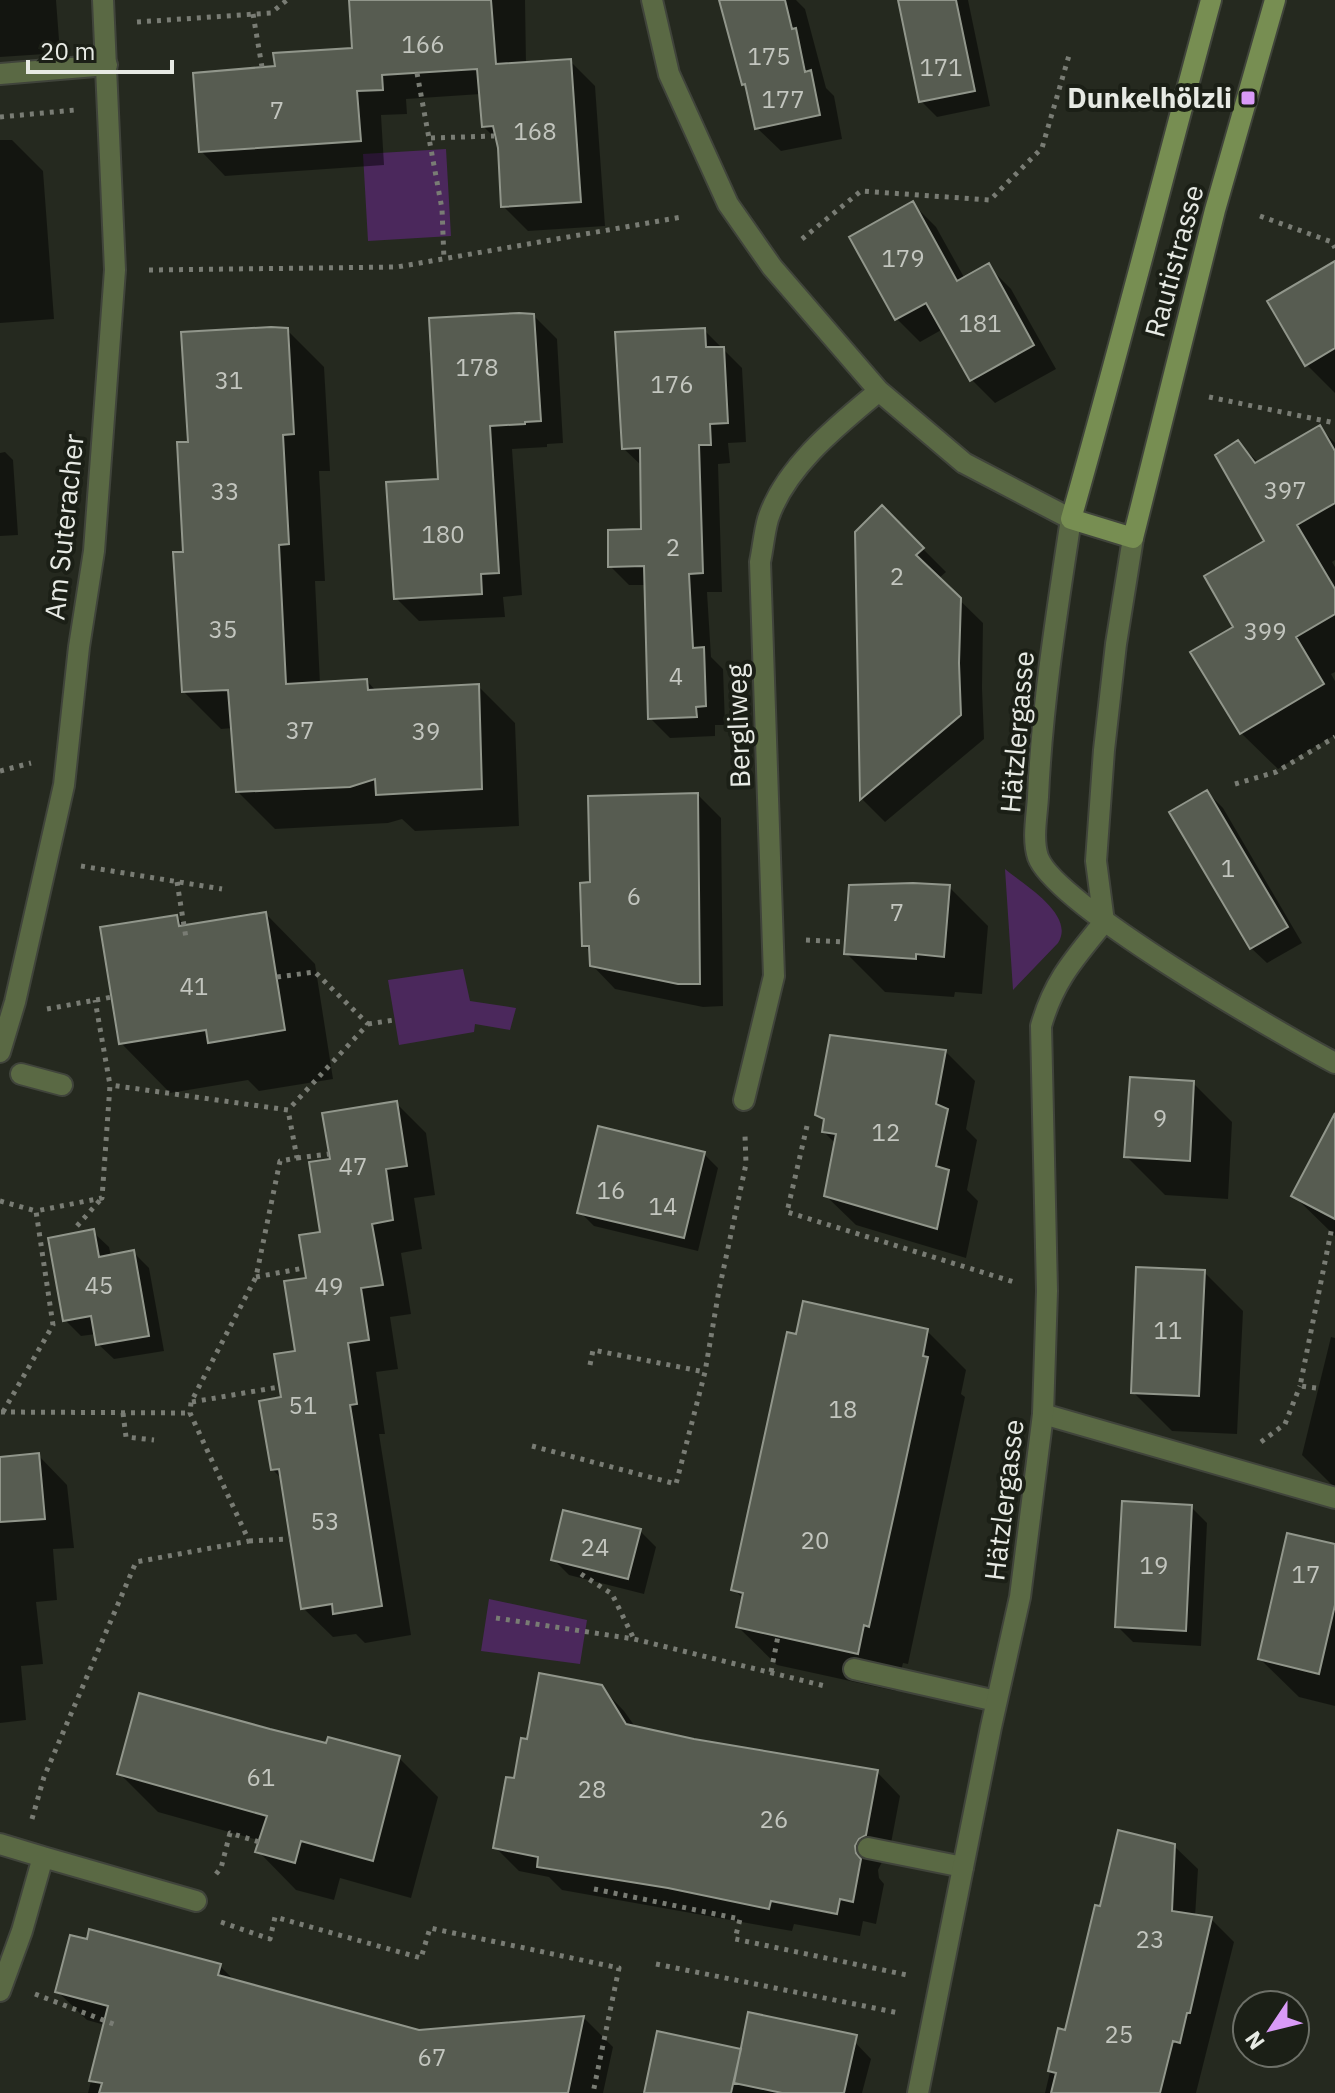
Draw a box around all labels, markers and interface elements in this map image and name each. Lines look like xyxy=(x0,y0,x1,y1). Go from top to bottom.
scale bar xyxy=(28,24,172,74)
house number: 166 xyxy=(401,28,445,60)
text: 20 m xyxy=(40,35,95,67)
house number: 175 xyxy=(747,40,791,72)
house number: 171 xyxy=(919,51,963,83)
place label: Dunkelhölzli xyxy=(1067,79,1232,116)
house number: 177 xyxy=(761,83,805,115)
marker: Dunkelhölzli xyxy=(1239,89,1257,107)
house number: 7 xyxy=(270,94,284,126)
house number: 168 xyxy=(513,115,557,147)
street label: Rautistrasse xyxy=(1135,181,1212,341)
house number: 179 xyxy=(881,242,925,274)
house number: 181 xyxy=(958,307,1002,339)
house number: 178 xyxy=(455,351,499,383)
house number: 31 xyxy=(215,364,243,396)
house number: 176 xyxy=(650,368,694,400)
street label: Am Suteracher xyxy=(35,432,92,622)
house number: 397 xyxy=(1263,474,1307,506)
house number: 33 xyxy=(211,475,239,507)
house number: 180 xyxy=(421,518,465,550)
house number: 2 xyxy=(666,531,680,563)
house number: 2 xyxy=(890,560,904,592)
house number: 35 xyxy=(209,613,237,645)
house number: 399 xyxy=(1243,615,1287,647)
street label: Hätzlergasse xyxy=(991,649,1042,814)
house number: 4 xyxy=(669,660,683,692)
street label: Bergliweg xyxy=(717,663,758,789)
house number: 37 xyxy=(286,714,314,746)
house number: 39 xyxy=(412,715,440,747)
house number: 1 xyxy=(1221,852,1235,884)
house number: 6 xyxy=(627,880,641,912)
house number: 7 xyxy=(890,896,904,928)
house number: 41 xyxy=(180,970,208,1002)
house number: 9 xyxy=(1153,1102,1167,1134)
house number: 12 xyxy=(872,1116,900,1148)
house number: 47 xyxy=(339,1150,367,1182)
house number: 16 xyxy=(597,1174,625,1206)
house number: 14 xyxy=(649,1190,677,1222)
house number: 45 xyxy=(85,1269,113,1301)
house number: 49 xyxy=(315,1270,343,1302)
house number: 11 xyxy=(1154,1314,1182,1346)
house number: 51 xyxy=(289,1389,317,1421)
house number: 18 xyxy=(829,1393,857,1425)
street label: Hätzlergasse xyxy=(975,1417,1032,1583)
house number: 53 xyxy=(311,1505,339,1537)
house number: 20 xyxy=(801,1524,829,1556)
house number: 24 xyxy=(581,1531,609,1563)
house number: 19 xyxy=(1140,1549,1168,1581)
house number: 17 xyxy=(1292,1558,1320,1590)
house number: 61 xyxy=(247,1761,275,1793)
house number: 28 xyxy=(578,1773,606,1805)
house number: 26 xyxy=(760,1803,788,1835)
house number: 23 xyxy=(1136,1923,1164,1955)
north arrow xyxy=(1231,1989,1311,2069)
house number: 25 xyxy=(1105,2018,1133,2050)
text: N xyxy=(1238,2026,1271,2056)
house number: 67 xyxy=(418,2041,446,2073)

